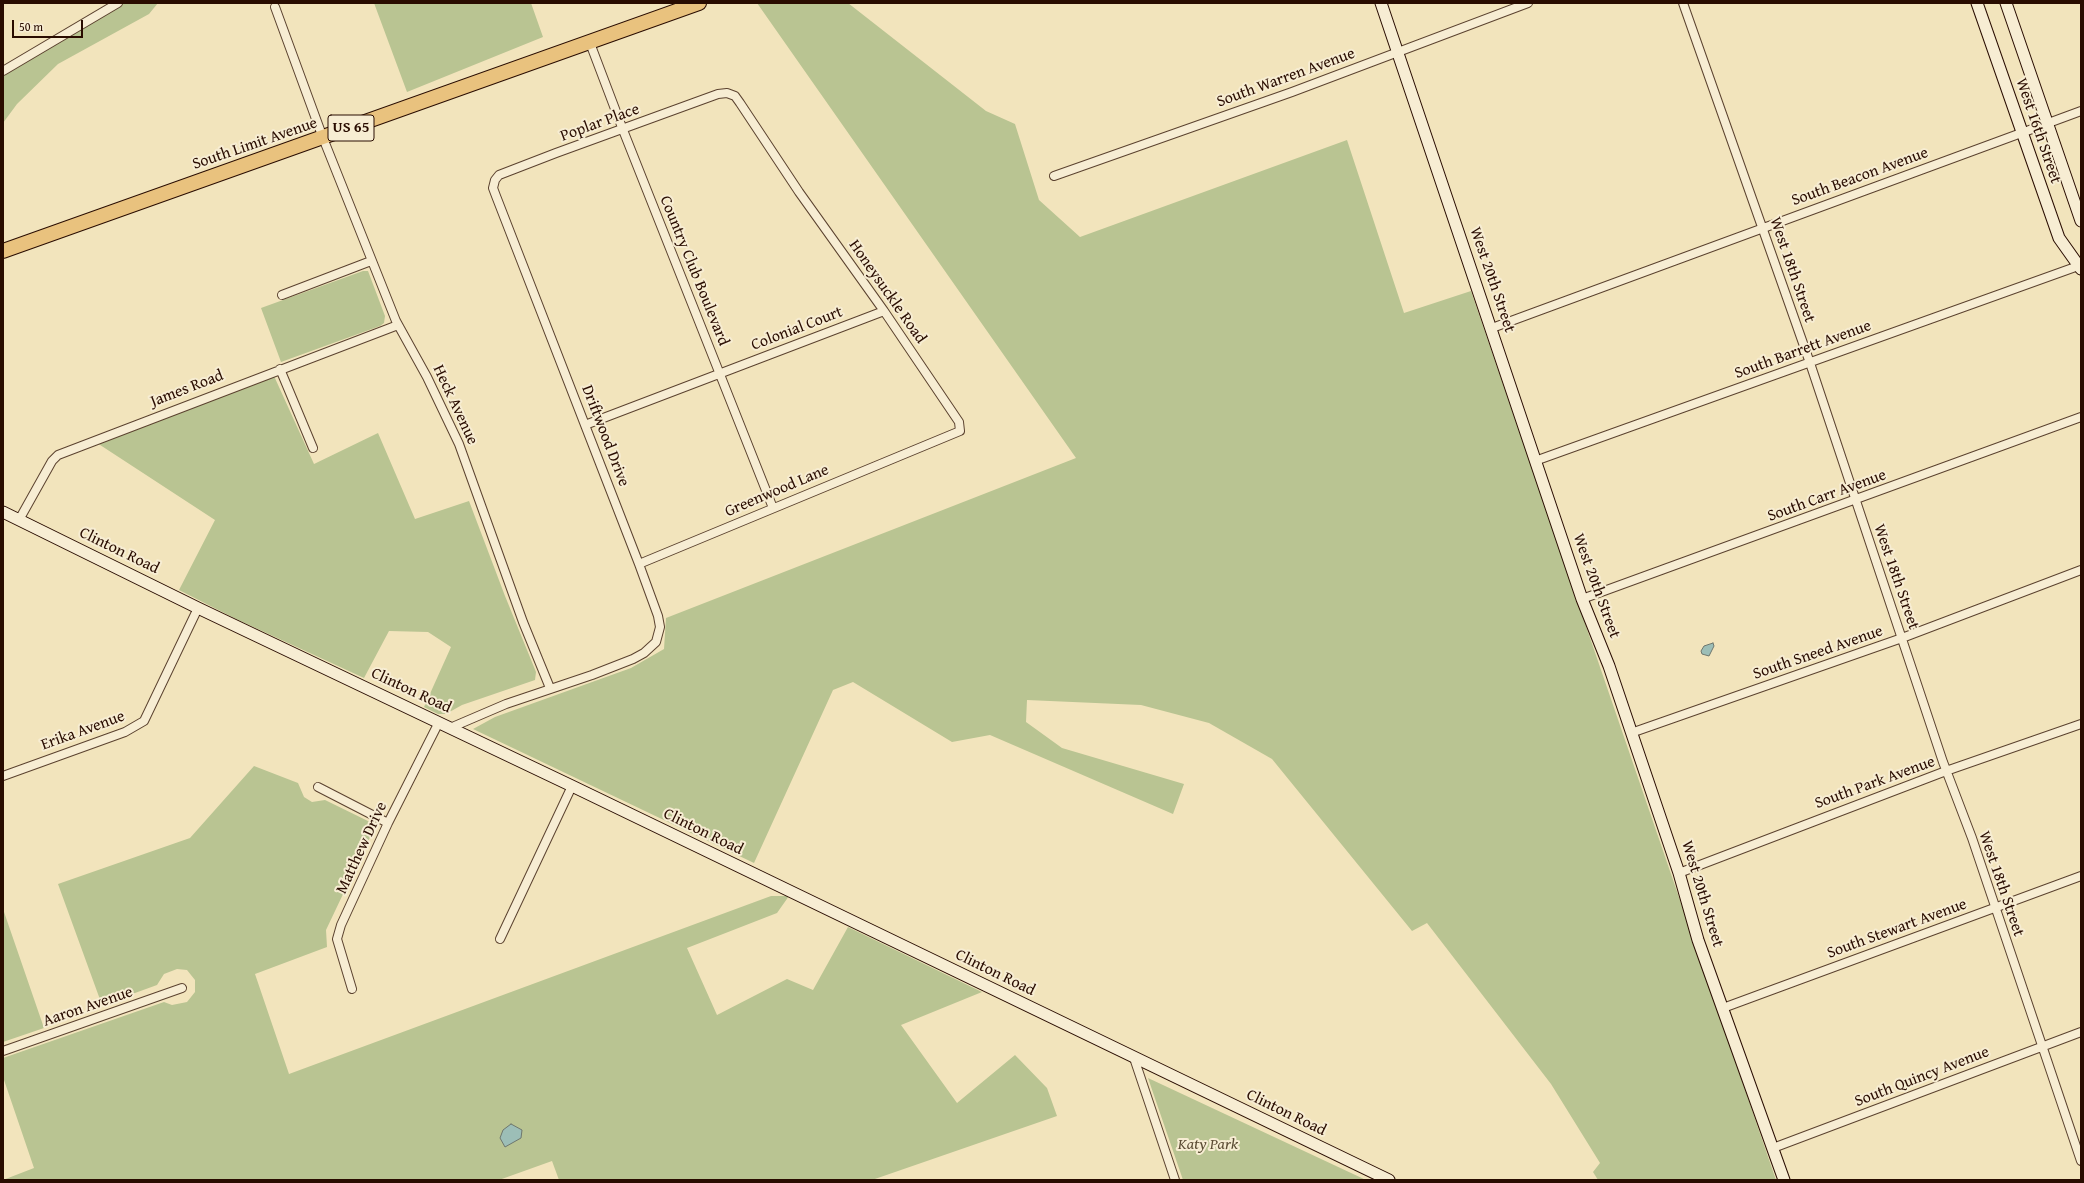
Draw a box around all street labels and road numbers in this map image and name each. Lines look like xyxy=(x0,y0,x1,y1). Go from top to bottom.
street label: South Warren Avenue xyxy=(1214,44,1358,112)
street label: West 16th Street xyxy=(2011,76,2065,186)
street label: Poplar Place xyxy=(558,100,642,146)
street label: South Limit Avenue xyxy=(190,114,320,174)
road number: US 65 xyxy=(328,115,374,141)
street label: South Beacon Avenue xyxy=(1789,143,1931,211)
street label: Country Club Boulevard xyxy=(655,193,733,349)
street label: West 18th Street xyxy=(1765,215,1819,325)
street label: West 20th Street xyxy=(1465,225,1519,335)
street label: Honeysuckle Road xyxy=(844,236,930,348)
street label: Colonial Court xyxy=(749,303,845,355)
street label: South Barrett Avenue xyxy=(1732,316,1874,384)
street label: Heck Avenue xyxy=(428,362,482,448)
street label: James Road xyxy=(148,366,226,412)
street label: Driftwood Drive xyxy=(577,383,633,489)
street label: Greenwood Lane xyxy=(722,460,832,522)
street label: South Carr Avenue xyxy=(1765,466,1889,526)
street label: West 18th Street xyxy=(1869,522,1923,632)
street label: Clinton Road xyxy=(76,523,162,579)
street label: West 20th Street xyxy=(1568,531,1624,641)
street label: South Sneed Avenue xyxy=(1751,622,1885,684)
street label: Clinton Road xyxy=(368,664,454,718)
street label: Erika Avenue xyxy=(39,707,127,755)
street label: South Park Avenue xyxy=(1812,752,1938,814)
street label: Matthew Drive xyxy=(332,799,392,897)
street label: Clinton Road xyxy=(660,804,746,860)
street label: West 18th Street xyxy=(1974,829,2028,939)
street label: West 20th Street xyxy=(1677,839,1727,949)
street label: South Stewart Avenue xyxy=(1824,895,1970,963)
street label: Clinton Road xyxy=(952,945,1038,1001)
street label: Aaron Avenue xyxy=(41,983,135,1031)
street label: South Quincy Avenue xyxy=(1852,1043,1992,1111)
street label: Clinton Road xyxy=(1243,1085,1329,1141)

